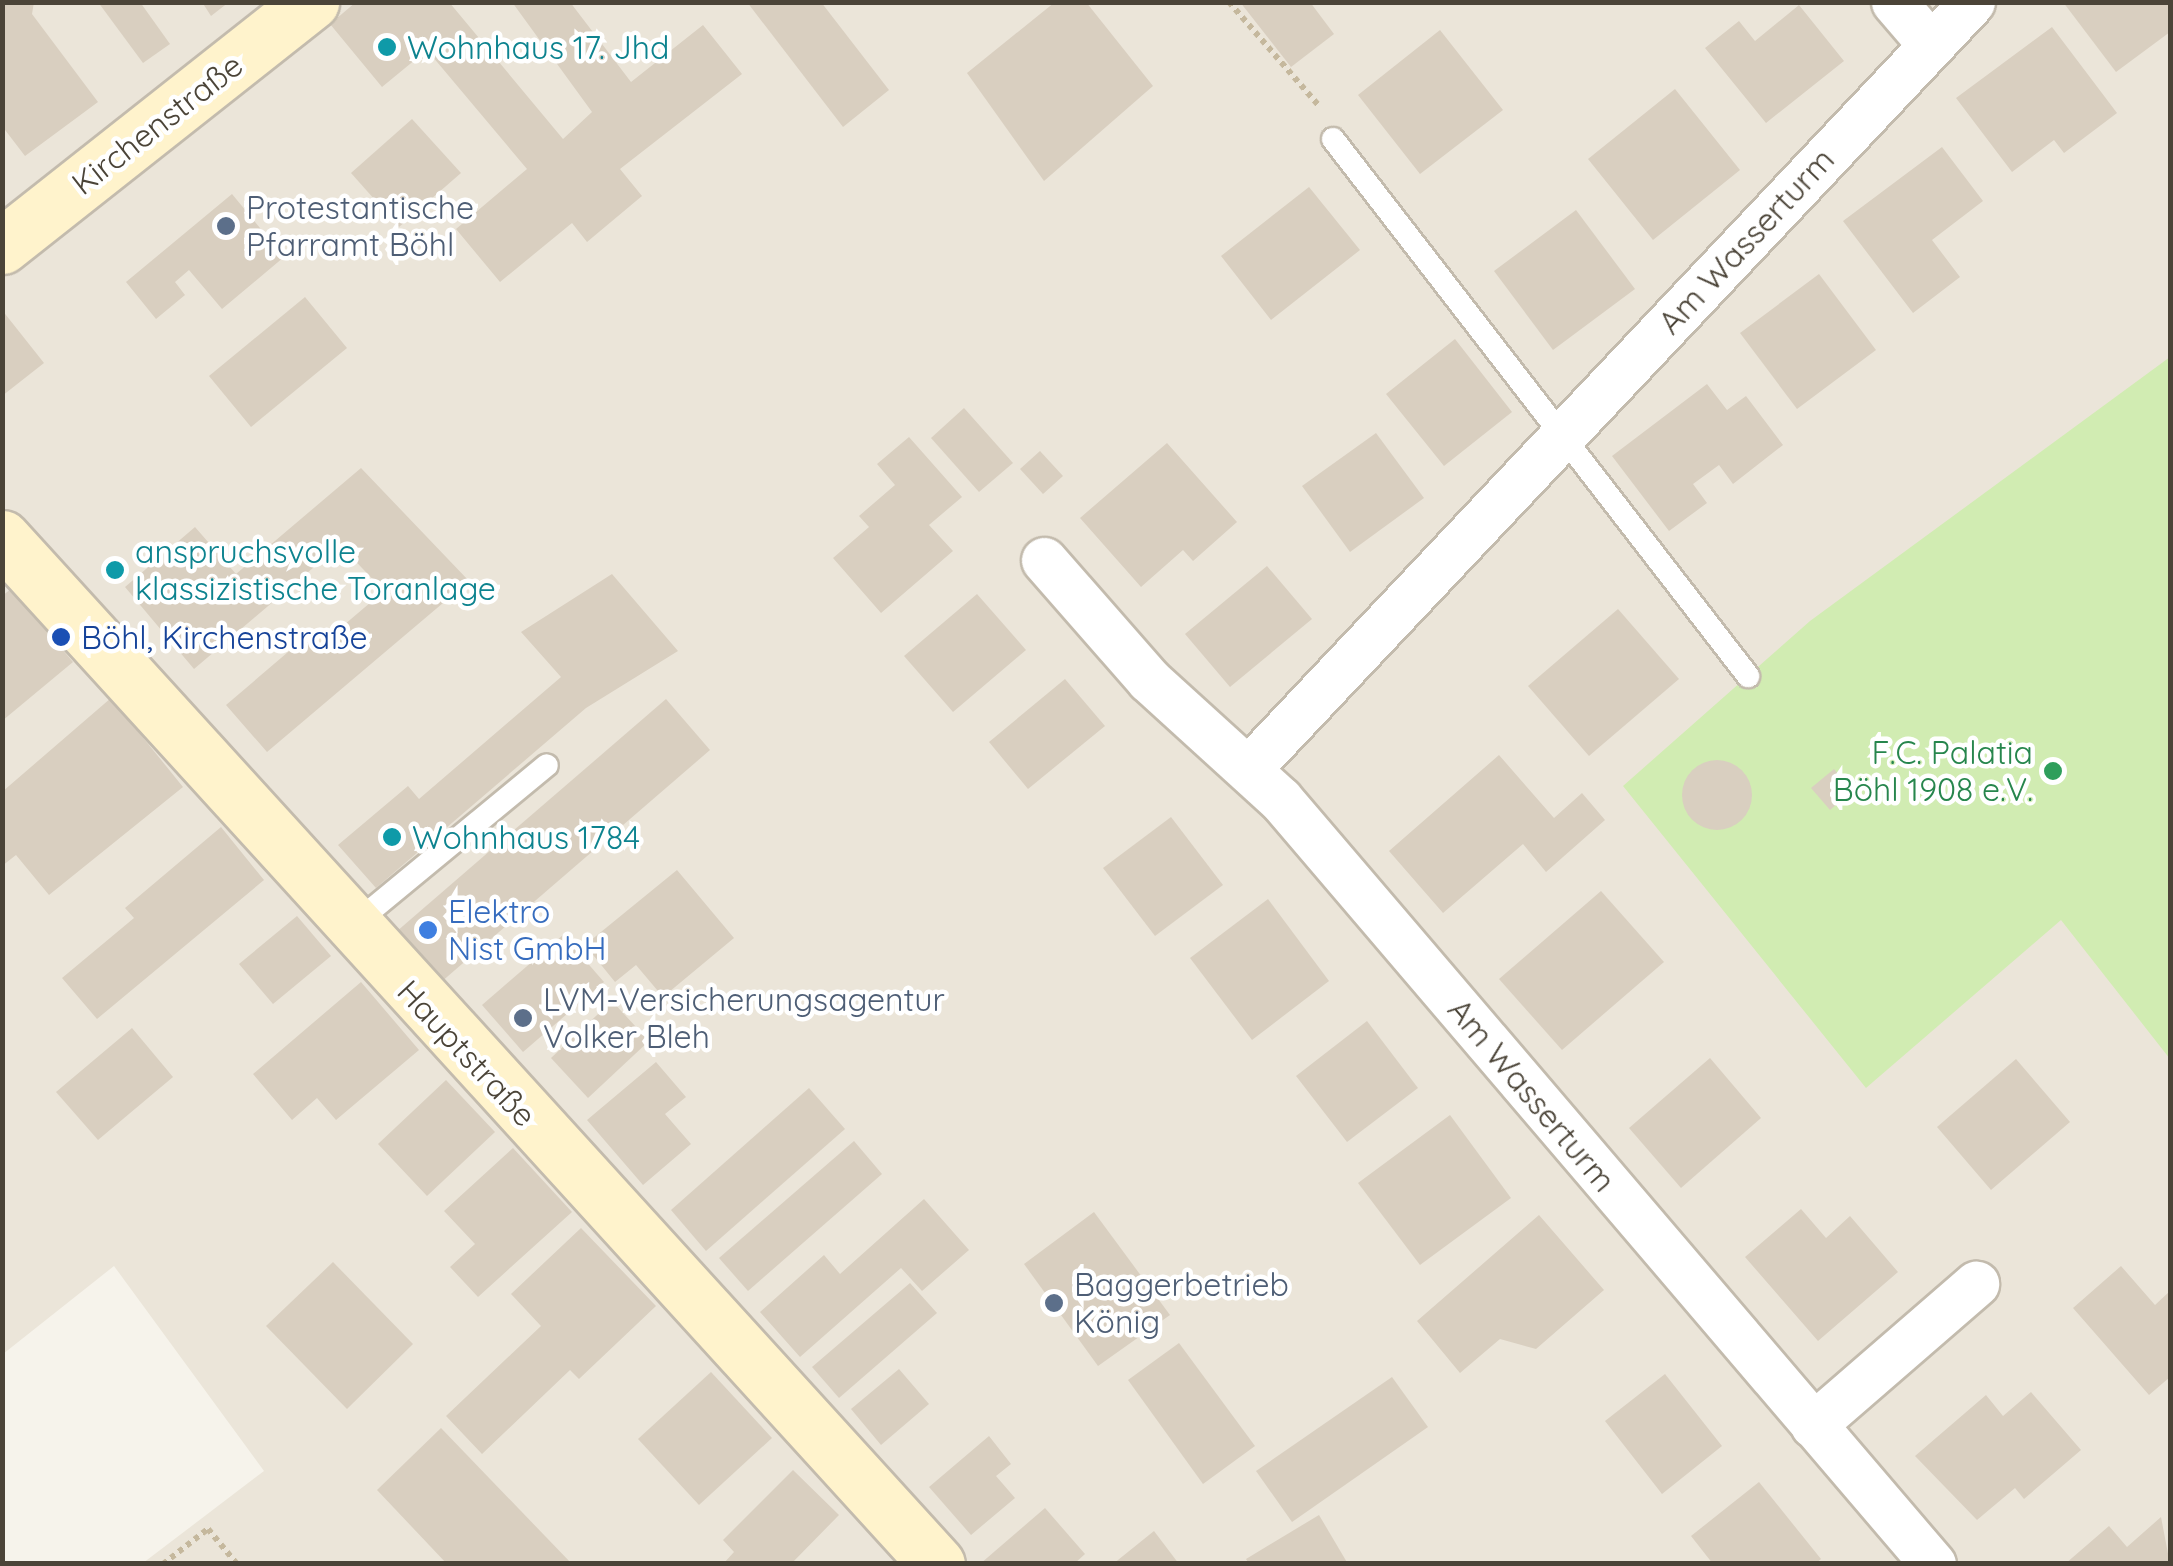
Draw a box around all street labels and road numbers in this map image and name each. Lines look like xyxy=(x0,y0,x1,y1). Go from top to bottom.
street label: Kirchenstraße xyxy=(64,45,250,203)
street label: Am Wasserturm xyxy=(1650,140,1842,342)
street label: Hauptstraße xyxy=(390,972,544,1134)
street label: Am Wasserturm xyxy=(1440,991,1624,1199)

